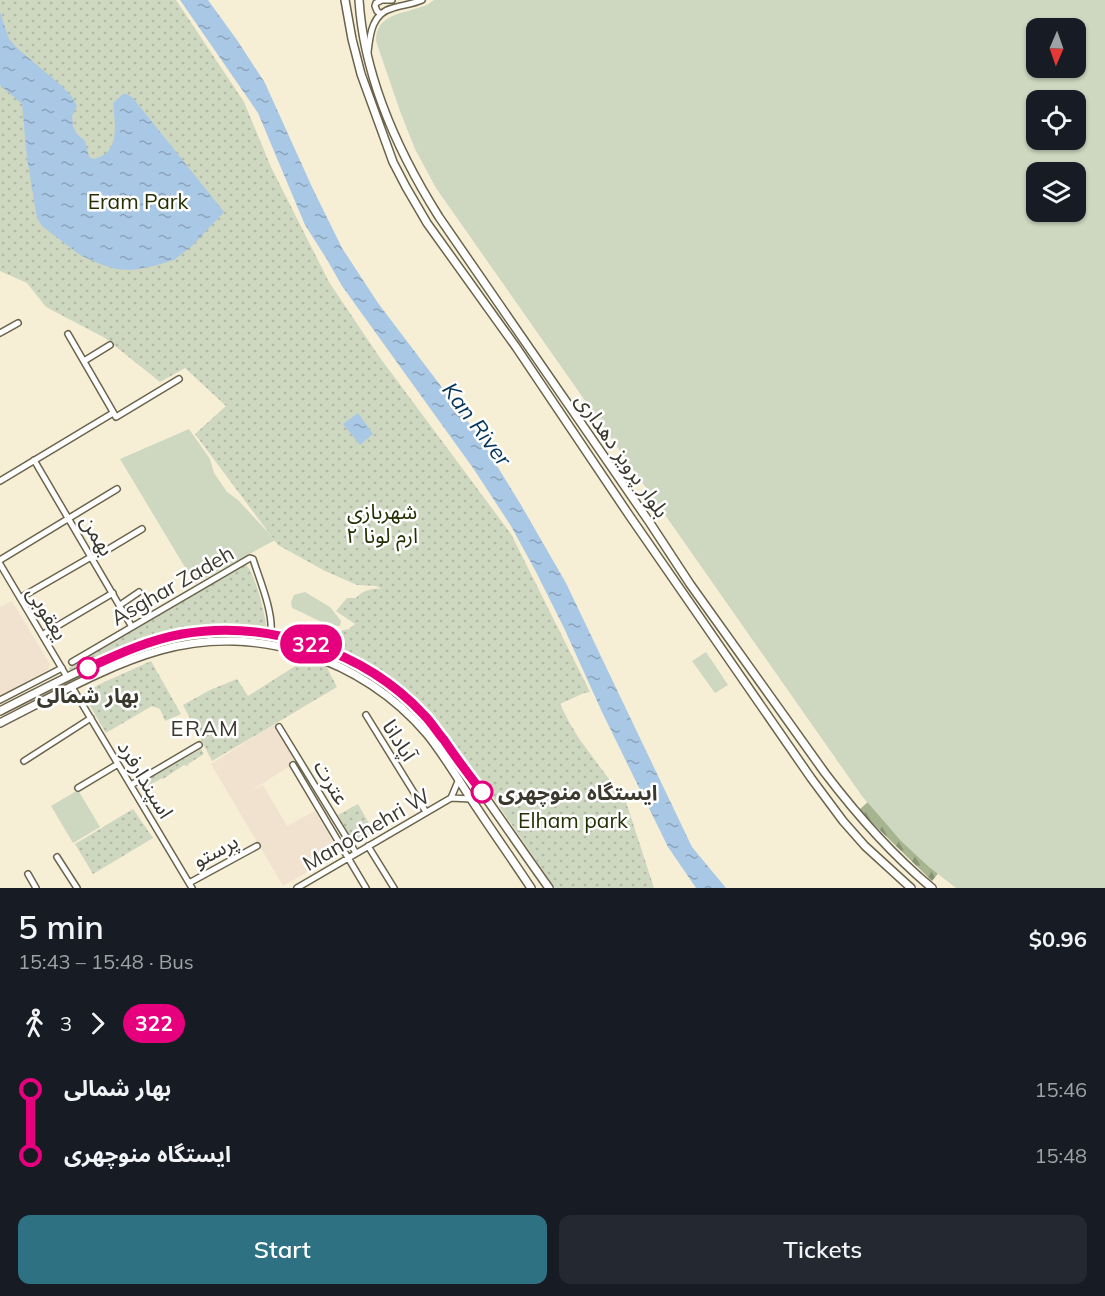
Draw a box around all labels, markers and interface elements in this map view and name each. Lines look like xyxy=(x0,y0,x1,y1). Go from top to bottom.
north arrow xyxy=(1026,18,1086,78)
map controls xyxy=(1026,18,1086,222)
button: locate xyxy=(1026,90,1086,150)
button: layers xyxy=(1026,162,1086,222)
park label: Eram Park xyxy=(88,188,188,214)
water label: Kan River xyxy=(436,377,518,472)
street label: بلوار پرویز دهداری xyxy=(570,388,676,523)
park label: شهربازی ارم لونا ۲ xyxy=(346,498,418,552)
street label: بهمن xyxy=(76,510,120,560)
street label: Asghar Zadeh xyxy=(106,539,238,631)
street label: یعقوبی xyxy=(22,581,74,645)
line badge: 322 xyxy=(276,624,346,664)
text: 322 xyxy=(292,631,330,657)
marker: بهار شمالی xyxy=(77,657,99,679)
place label: بهار شمالی xyxy=(37,682,139,708)
district label: ERAM xyxy=(171,714,239,742)
street label: آپادانا xyxy=(376,714,423,767)
street label: اسپندارفرد xyxy=(111,735,180,824)
street label: عترت xyxy=(309,755,355,809)
place label: ایستگاه منوچهری xyxy=(498,779,657,807)
marker: ایستگاه منوچهری xyxy=(471,781,493,803)
street label: Manochehri W xyxy=(298,782,434,876)
park label: Elham park xyxy=(518,807,628,833)
street label: پرستو xyxy=(188,827,243,874)
text: 5 min xyxy=(18,906,104,947)
text: $0.96 xyxy=(1029,925,1087,953)
text: 15:43 – 15:48 · Bus xyxy=(18,949,194,974)
icon: walk xyxy=(18,1007,51,1040)
icon: forward xyxy=(81,1007,114,1040)
text: 322 xyxy=(135,1010,173,1036)
text: 3 xyxy=(60,1011,72,1036)
text: بهار شمالی xyxy=(64,1074,171,1102)
text: 15:46 xyxy=(1034,1077,1087,1102)
text: ایستگاه منوچهری xyxy=(64,1140,231,1168)
text: 15:48 xyxy=(1034,1143,1087,1168)
button: Start xyxy=(18,1215,547,1284)
button: Tickets xyxy=(559,1215,1087,1284)

